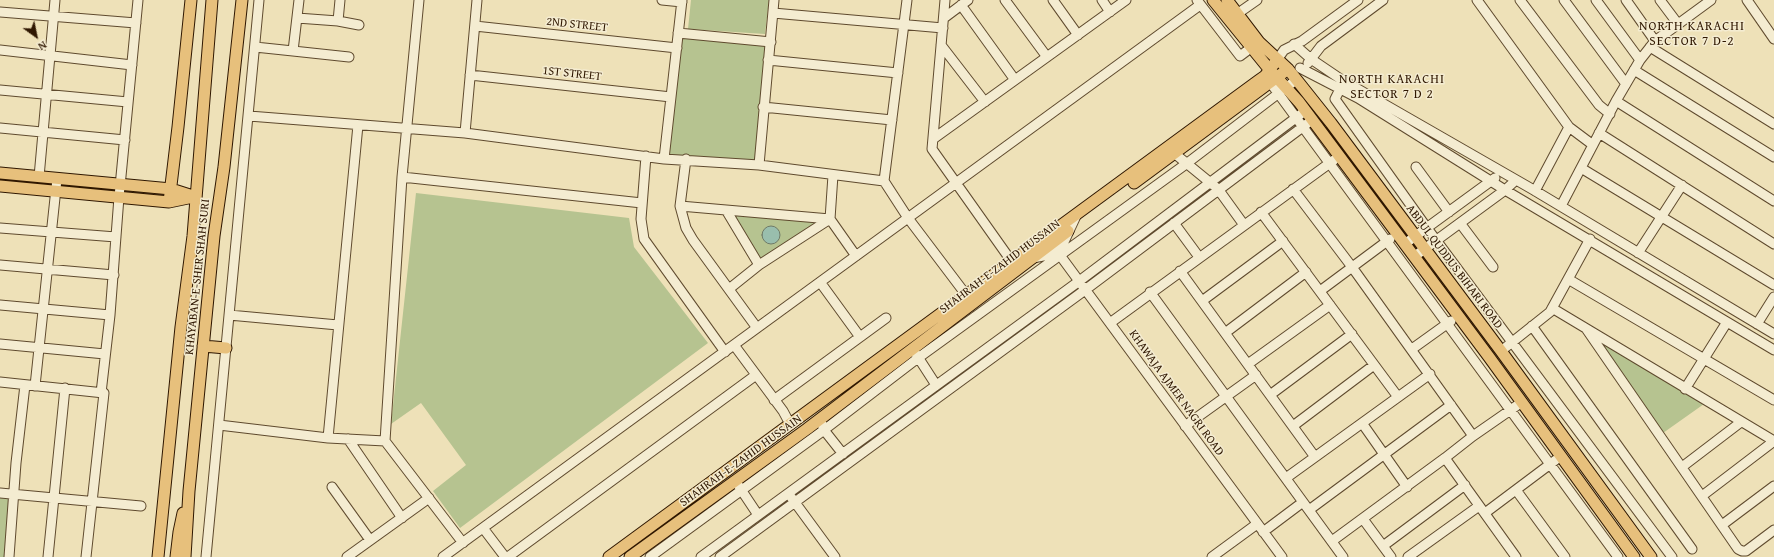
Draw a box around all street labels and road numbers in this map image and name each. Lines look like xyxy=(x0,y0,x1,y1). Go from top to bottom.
street label: 2ND STREET xyxy=(545,15,609,35)
street label: 1ST STREET xyxy=(542,64,602,84)
street label: KHAYABAN-E-SHER SHAH SURI xyxy=(183,198,213,356)
street label: ABDUL QUDDUS BIHARI ROAD xyxy=(1403,202,1505,332)
street label: SHAHRAH-E-ZAHID HUSSAIN xyxy=(937,217,1063,317)
street label: KHAWAJA AJMER NAGRI ROAD xyxy=(1125,327,1227,459)
street label: SHAHRAH-E-ZAHID HUSSAIN xyxy=(677,412,805,510)

